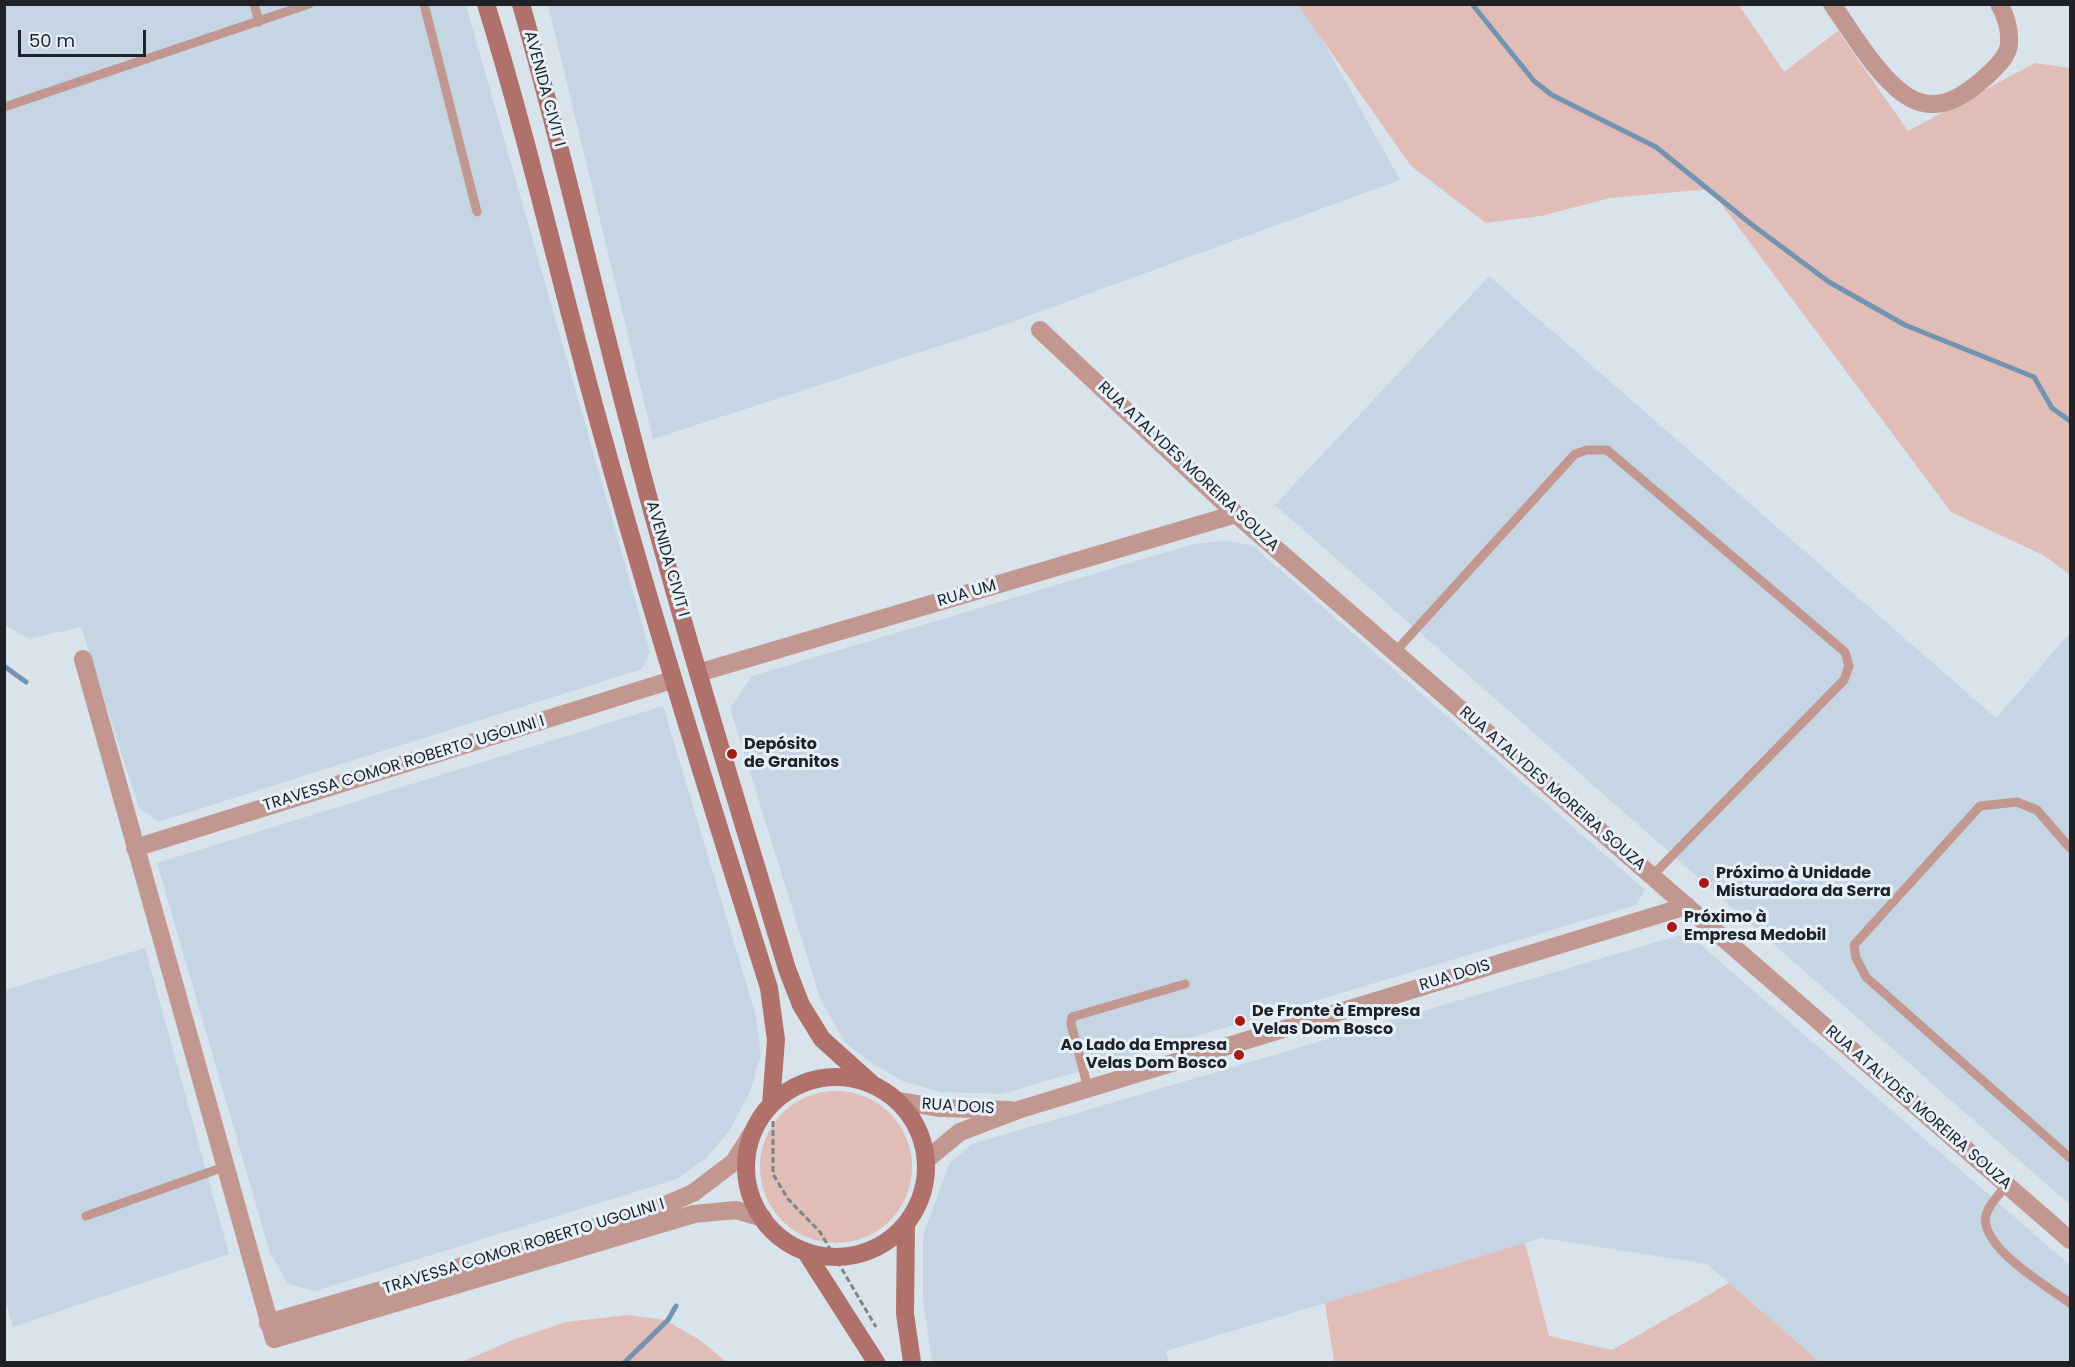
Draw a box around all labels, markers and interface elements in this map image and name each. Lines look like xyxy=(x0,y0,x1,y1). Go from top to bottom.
scale bar xyxy=(21,18,148,56)
text: 50 m xyxy=(29,28,75,53)
street label: AVENIDA CIVIT I xyxy=(519,29,569,149)
street label: RUA ATALYDES MOREIRA SOUZA xyxy=(1094,378,1282,556)
street label: AVENIDA CIVIT I xyxy=(641,499,693,619)
street label: RUA UM xyxy=(935,576,999,612)
street label: RUA ATALYDES MOREIRA SOUZA xyxy=(1455,703,1649,875)
street label: TRAVESSA COMOR ROBERTO UGOLINI I xyxy=(261,712,547,816)
place label: Depósito de Granitos xyxy=(744,735,839,773)
marker: Depósito de Granitos xyxy=(725,747,739,761)
place label: Próximo à Unidade Misturadora da Serra xyxy=(1716,864,1891,902)
marker: Próximo à Unidade Misturadora da Serra xyxy=(1697,876,1711,890)
place label: Próximo à Empresa Medobil xyxy=(1684,908,1826,946)
marker: Próximo à Empresa Medobil xyxy=(1665,920,1679,934)
street label: RUA DOIS xyxy=(1417,956,1493,996)
place label: De Fronte à Empresa Velas Dom Bosco xyxy=(1252,1002,1420,1040)
marker: De Fronte à Empresa Velas Dom Bosco xyxy=(1233,1014,1247,1028)
street label: RUA ATALYDES MOREIRA SOUZA xyxy=(1821,1022,2015,1194)
place label: Ao Lado da Empresa Velas Dom Bosco xyxy=(1061,1036,1227,1074)
marker: Ao Lado da Empresa Velas Dom Bosco xyxy=(1232,1048,1246,1062)
street label: RUA DOIS xyxy=(921,1095,995,1119)
street label: TRAVESSA COMOR ROBERTO UGOLINI I xyxy=(381,1195,667,1299)

